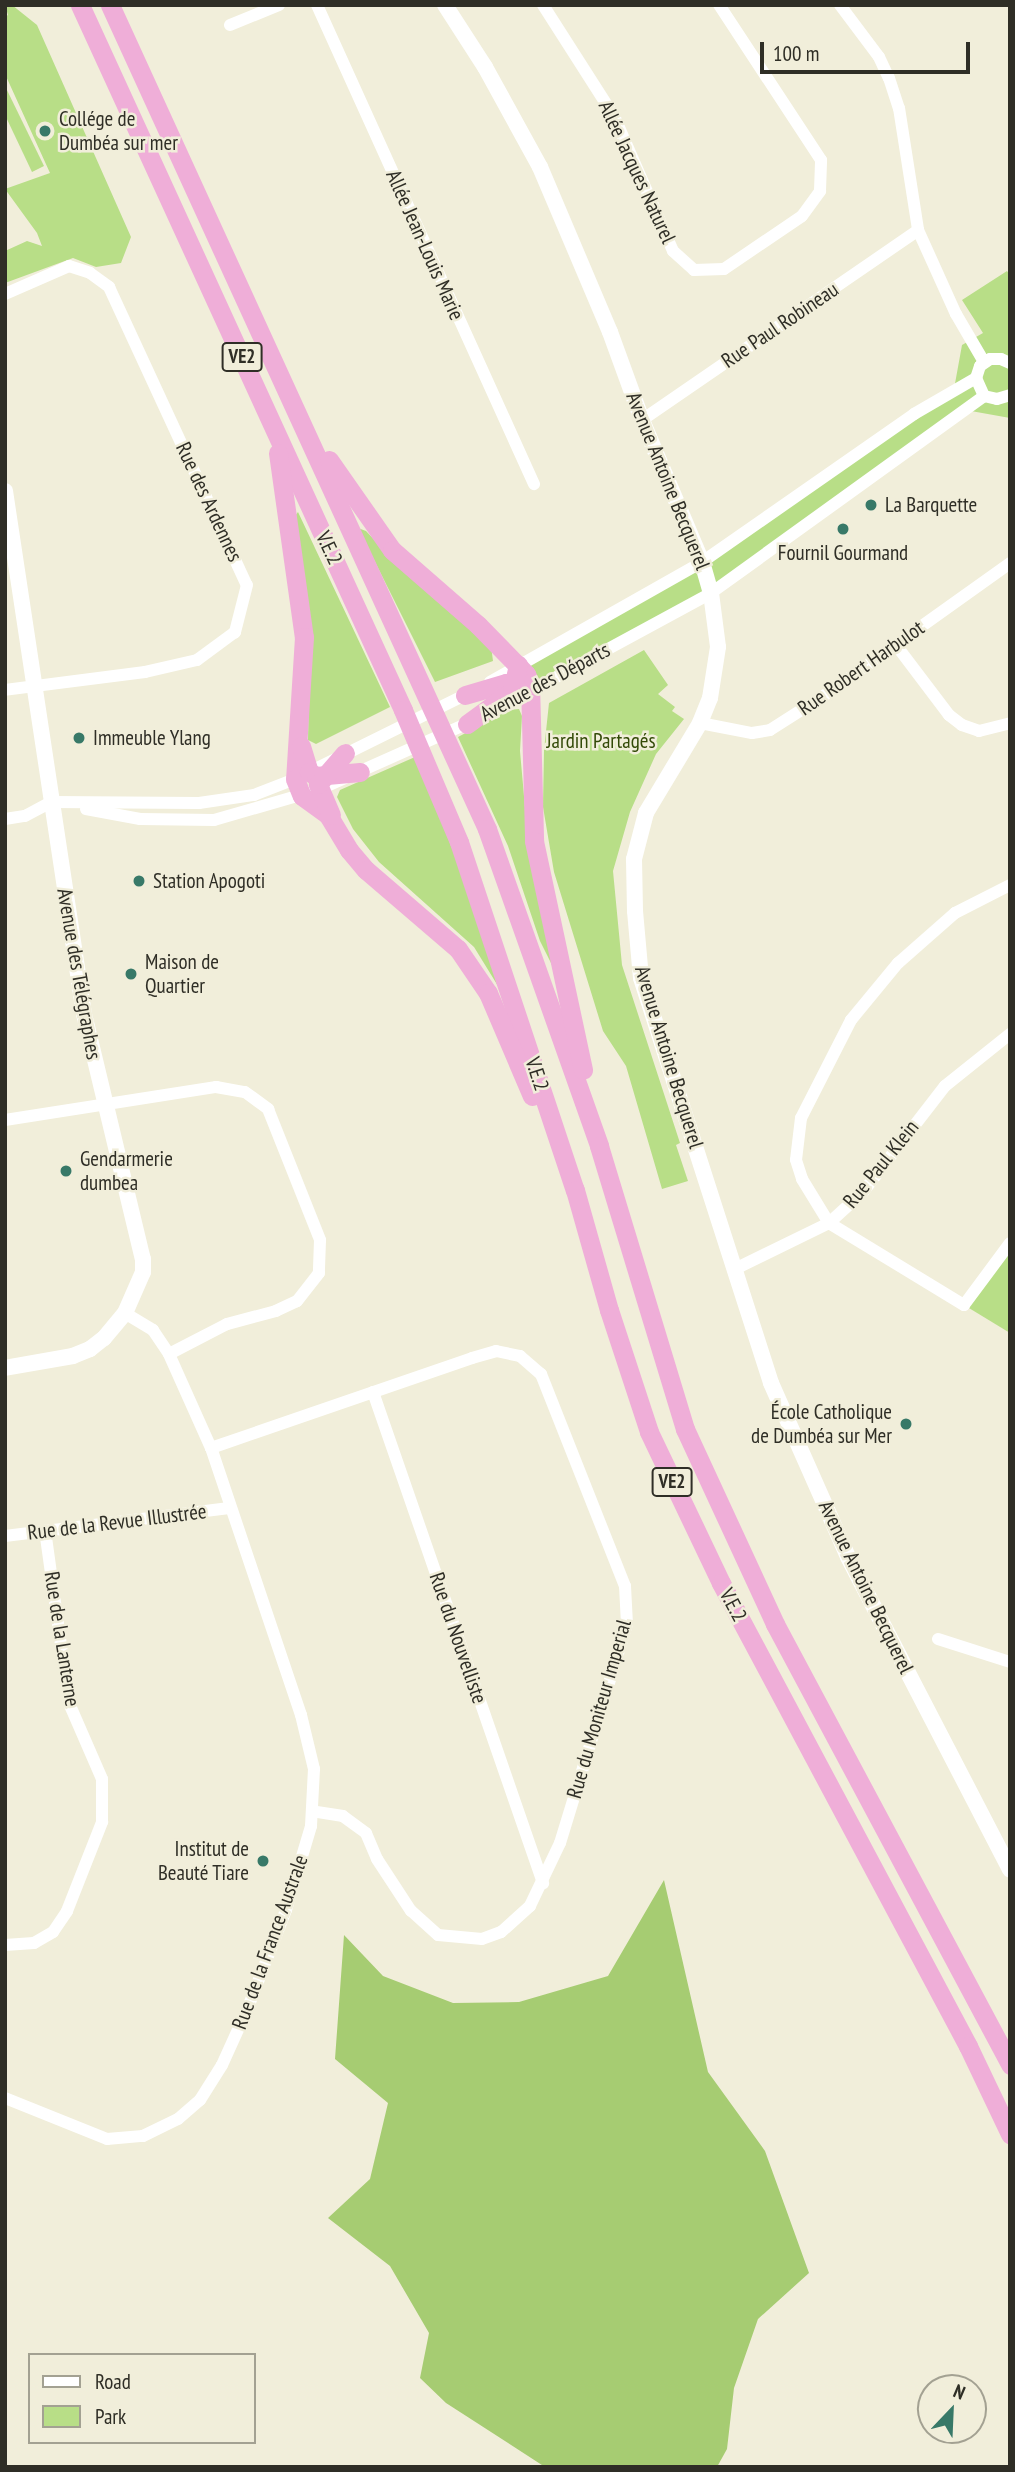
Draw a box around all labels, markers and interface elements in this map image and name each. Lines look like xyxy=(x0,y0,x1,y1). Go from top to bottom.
scale bar xyxy=(763,28,973,72)
text: 100 m xyxy=(773,40,819,67)
street label: Allée Jacques Naturel xyxy=(593,97,681,247)
place label: Collége de Dumbéa sur mer xyxy=(59,106,178,156)
marker: Collége de Dumbéa sur mer xyxy=(37,123,53,139)
street label: Allée Jean-Louis Marie xyxy=(381,166,469,324)
street label: Rue Paul Robineau xyxy=(717,277,843,373)
road number: VE2 xyxy=(221,342,263,372)
street label: Avenue Antoine Becquerel xyxy=(621,388,715,574)
street label: Rue des Ardennes xyxy=(170,438,248,566)
place label: La Barquette xyxy=(885,492,977,518)
marker: La Barquette xyxy=(863,497,879,513)
marker: Fournil Gourmand xyxy=(835,521,851,537)
street label: V.E.2 xyxy=(310,527,348,569)
place label: Fournil Gourmand xyxy=(778,540,908,566)
street label: Rue Robert Harbulot xyxy=(793,615,929,721)
street label: Avenue des Départs xyxy=(476,637,614,727)
place label: Immeuble Ylang xyxy=(93,725,211,751)
park label: Jardin Partagés xyxy=(546,728,656,754)
marker: Immeuble Ylang xyxy=(71,730,87,746)
place label: Station Apogoti xyxy=(153,868,266,894)
marker: Station Apogoti xyxy=(131,873,147,889)
street label: Avenue des Télégraphes xyxy=(51,886,107,1062)
place label: Maison de Quartier xyxy=(145,949,219,999)
street label: Avenue Antoine Becquerel xyxy=(629,962,709,1152)
marker: Maison de Quartier xyxy=(123,966,139,982)
street label: V.E.2 xyxy=(520,1054,554,1094)
street label: Rue Paul Klein xyxy=(838,1115,924,1213)
place label: Gendarmerie dumbea xyxy=(80,1146,173,1196)
marker: Gendarmerie dumbea xyxy=(58,1163,74,1179)
place label: École Catholique de Dumbéa sur Mer xyxy=(751,1399,892,1449)
marker: École Catholique de Dumbéa sur Mer xyxy=(898,1416,914,1432)
road number: VE2 xyxy=(651,1466,693,1498)
street label: Avenue Antoine Becquerel xyxy=(813,1496,919,1678)
street label: Rue de la Revue Illustrée xyxy=(26,1499,208,1545)
street label: Rue du Nouvelliste xyxy=(424,1569,492,1707)
street label: Rue de la Lanterne xyxy=(39,1570,85,1708)
street label: V.E.2 xyxy=(714,1584,752,1626)
street label: Rue du Moniteur Imperial xyxy=(561,1617,637,1801)
place label: Institut de Beauté Tiare xyxy=(157,1836,249,1886)
street label: Rue de la France Australe xyxy=(227,1851,313,2033)
marker: Institut de Beauté Tiare xyxy=(255,1853,271,1869)
legend xyxy=(28,2353,256,2444)
text: Road xyxy=(95,2368,131,2395)
north arrow xyxy=(917,2374,987,2444)
text: N xyxy=(950,2378,969,2405)
text: Park xyxy=(95,2403,126,2430)

